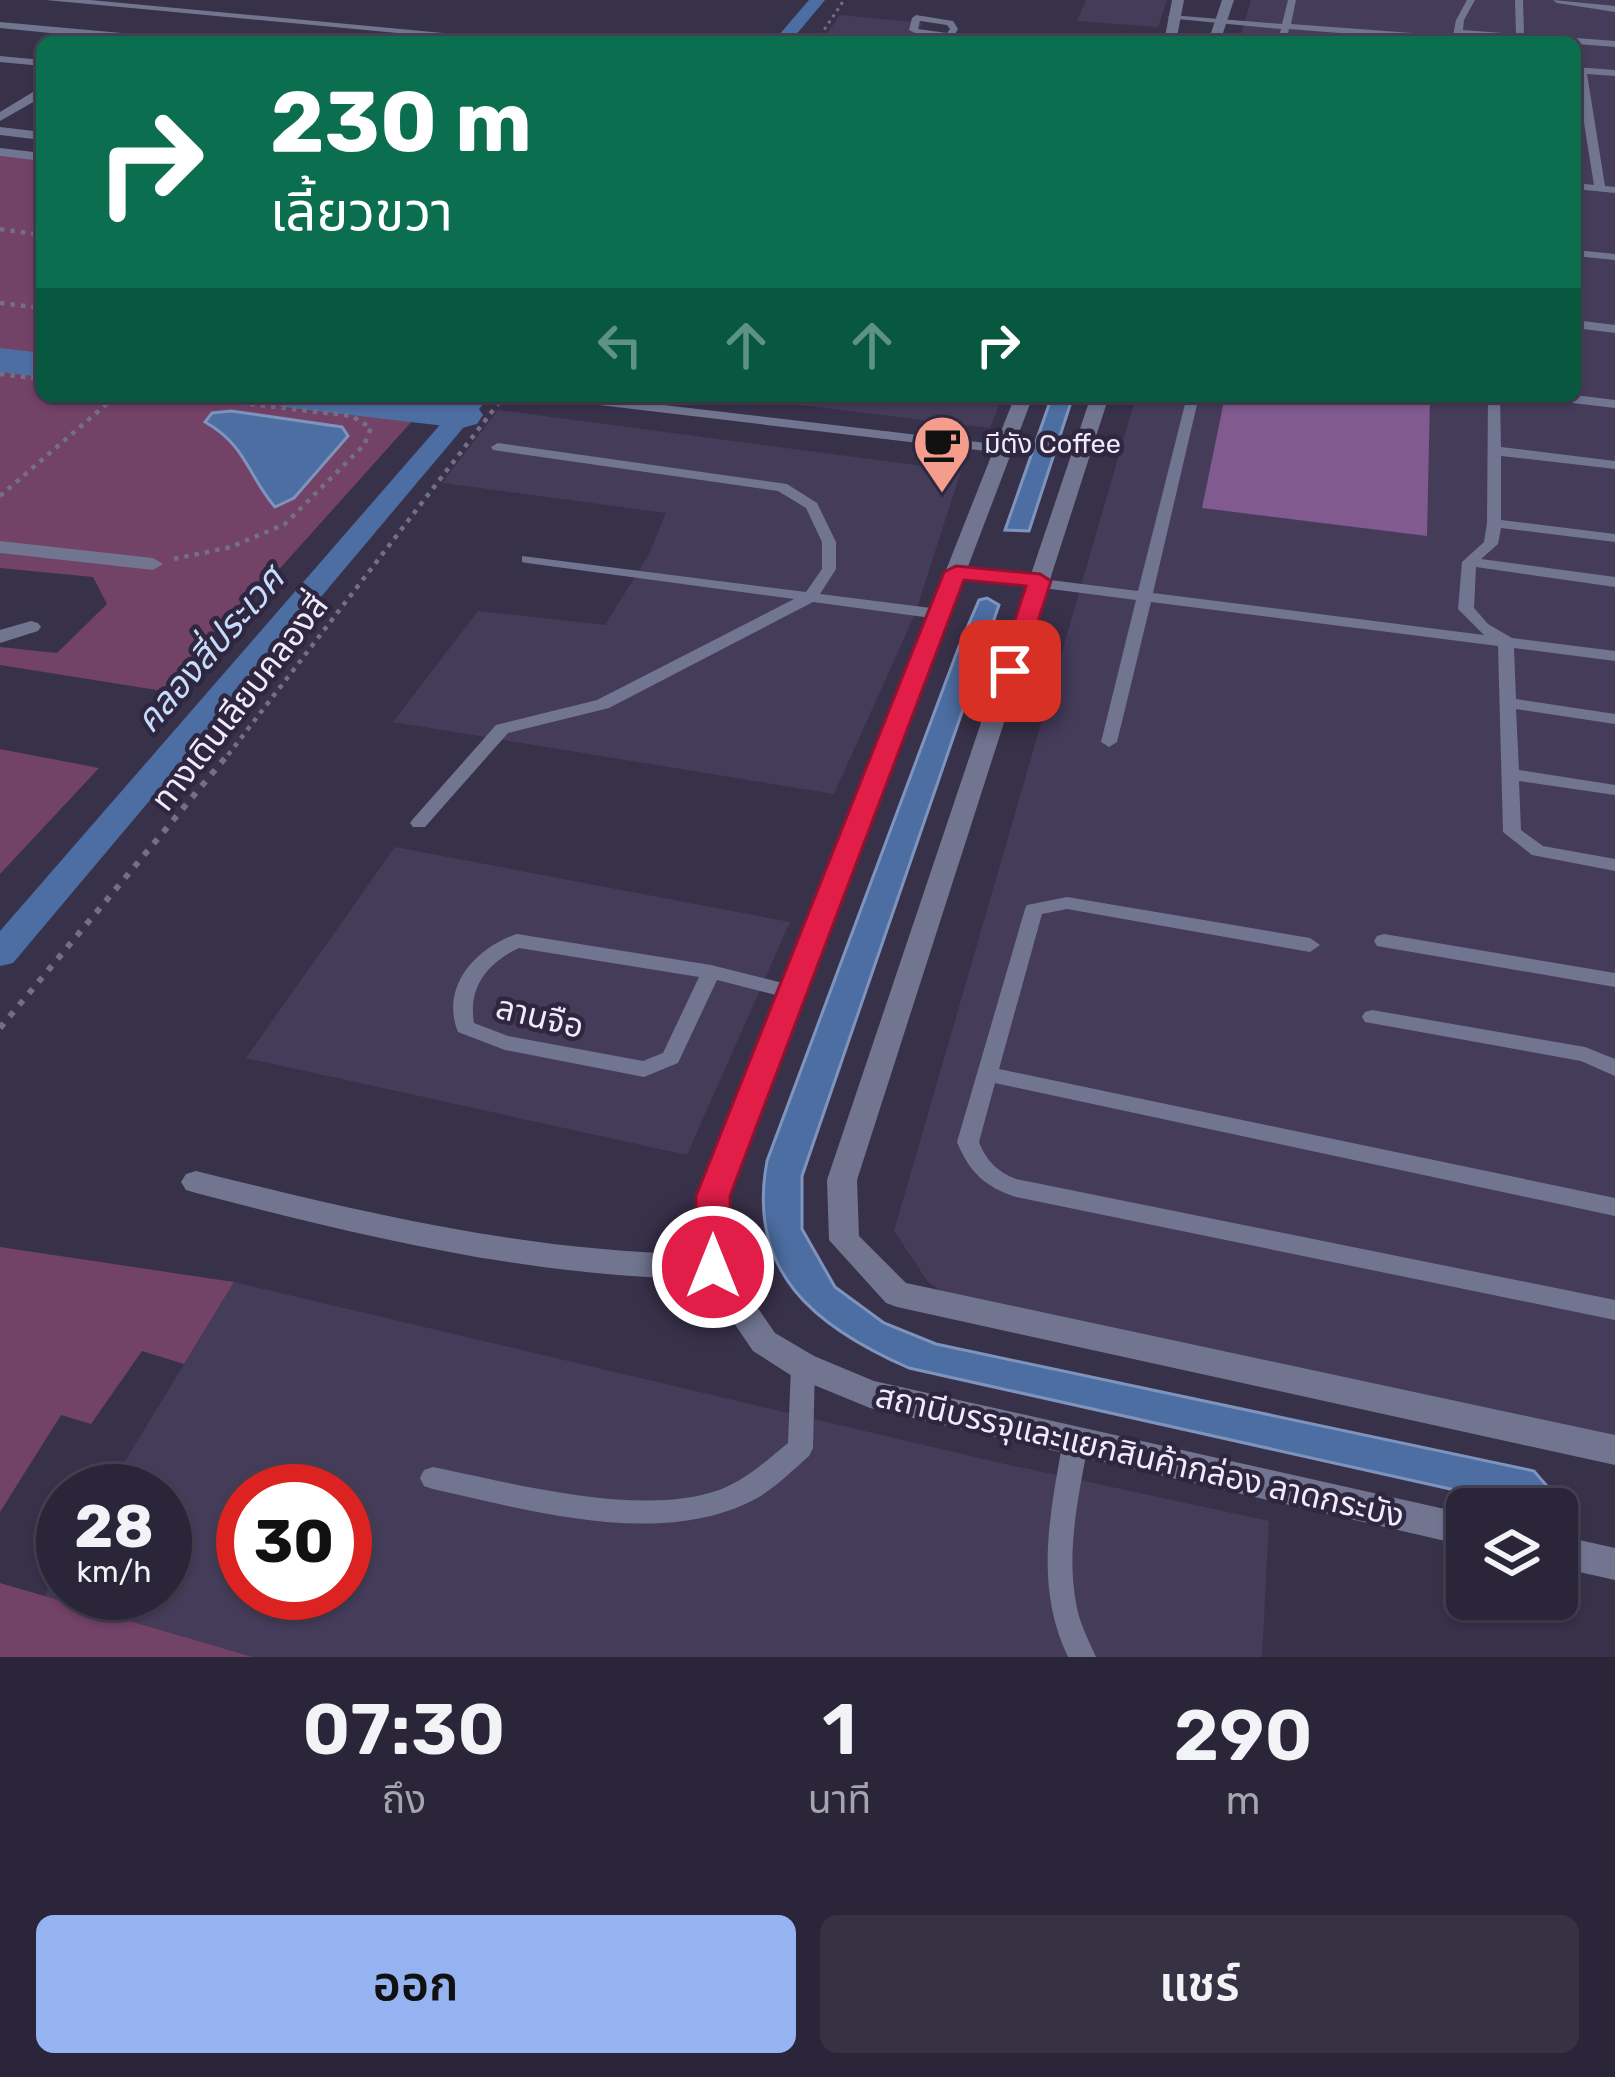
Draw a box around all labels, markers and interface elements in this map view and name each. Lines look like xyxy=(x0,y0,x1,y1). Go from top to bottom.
text: 230 m xyxy=(270,72,532,172)
icon: right xyxy=(72,84,228,240)
text: เลี้ยวขวา xyxy=(270,180,453,244)
icon: left xyxy=(587,312,653,378)
icon: ahead xyxy=(713,312,779,378)
icon: ahead xyxy=(839,312,905,378)
icon: right xyxy=(965,312,1031,378)
cafe icon: มีตัง Coffee xyxy=(911,413,973,495)
place label: มีตัง Coffee xyxy=(984,428,1121,460)
water label: คลองสี่ประเวศ xyxy=(124,553,295,741)
street label: ทางเดินเลียบคลองสี่ xyxy=(141,585,336,818)
pin xyxy=(959,620,1061,722)
icon: arrive xyxy=(977,638,1043,704)
street label: ลานจือ xyxy=(492,987,588,1046)
position arrow xyxy=(650,1204,776,1330)
street label: สถานีบรรจุและแยกสินค้ากล่อง ลาดกระบัง xyxy=(872,1376,1408,1536)
speed limit sign: 30 xyxy=(216,1464,372,1620)
map controls xyxy=(1446,1488,1578,1620)
button: layers xyxy=(1446,1488,1578,1620)
text: 28 xyxy=(74,1491,154,1562)
text: km/h xyxy=(77,1554,151,1590)
text: 07:30 xyxy=(302,1687,505,1772)
text: 1 xyxy=(822,1687,857,1772)
text: 290 xyxy=(1174,1693,1313,1778)
text: ถึง xyxy=(382,1777,426,1823)
text: นาที xyxy=(808,1777,871,1823)
text: m xyxy=(1226,1778,1260,1824)
button: ออก xyxy=(36,1915,796,2053)
button: แชร์ xyxy=(820,1915,1579,2053)

